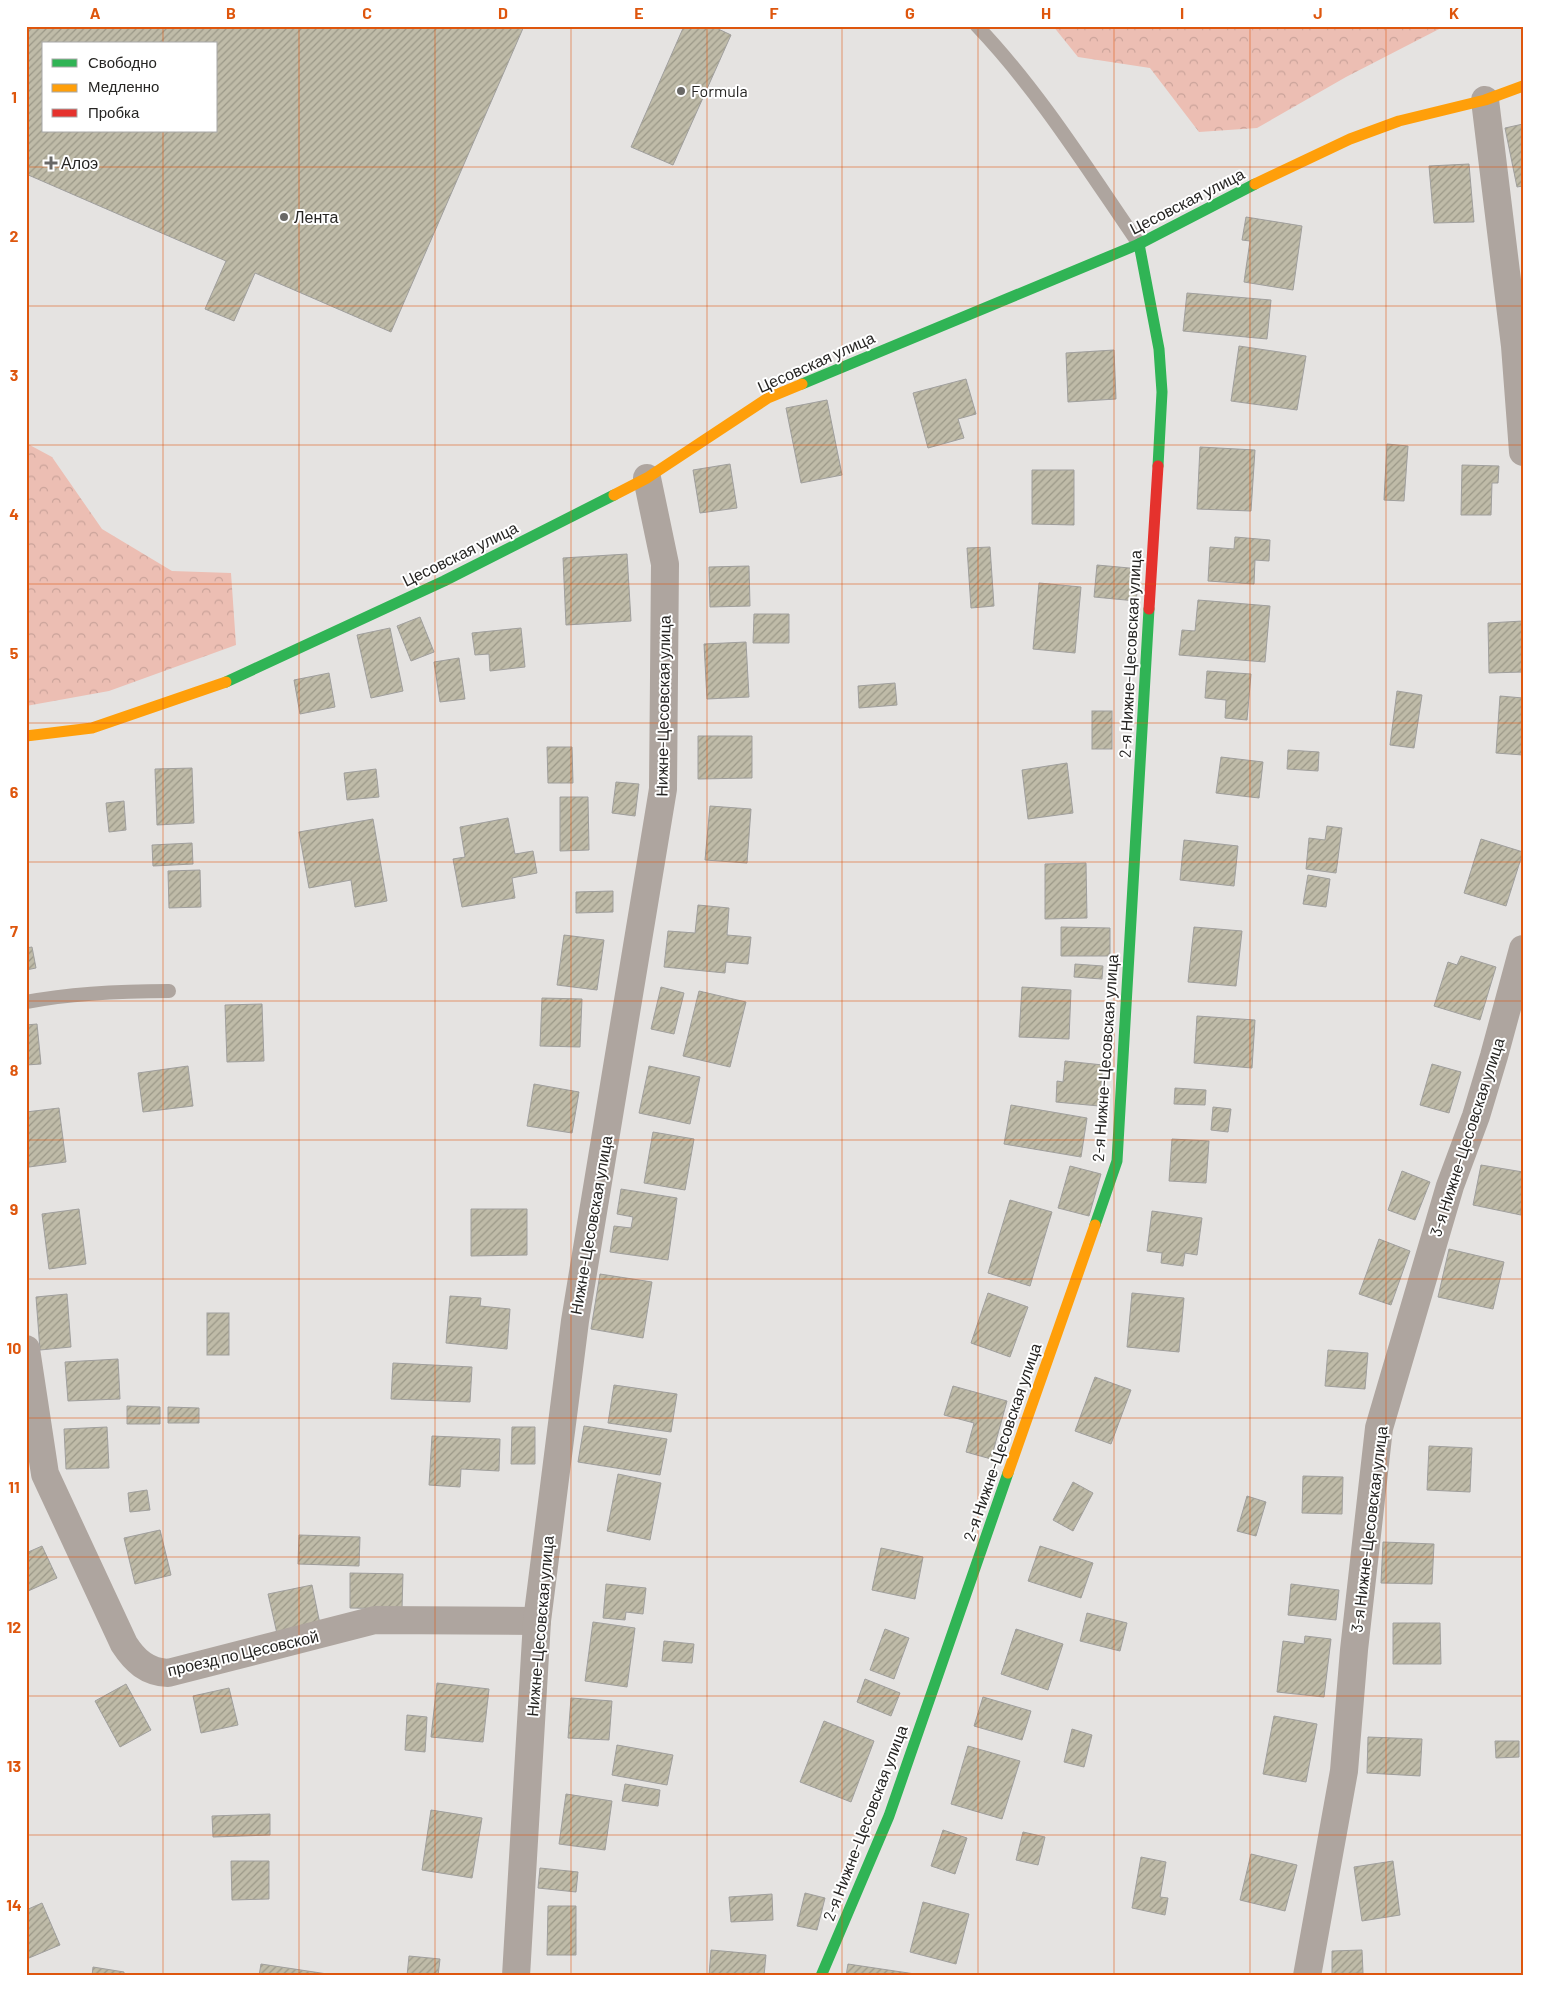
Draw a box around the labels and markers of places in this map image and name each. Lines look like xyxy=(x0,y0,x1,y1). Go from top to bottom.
place label: Formula xyxy=(691,81,748,100)
marker: Formula xyxy=(675,85,687,97)
place label: Алоэ xyxy=(61,153,98,172)
marker: Алоэ xyxy=(45,157,57,169)
place label: Лента xyxy=(294,207,338,226)
marker: Лента xyxy=(278,211,290,223)

